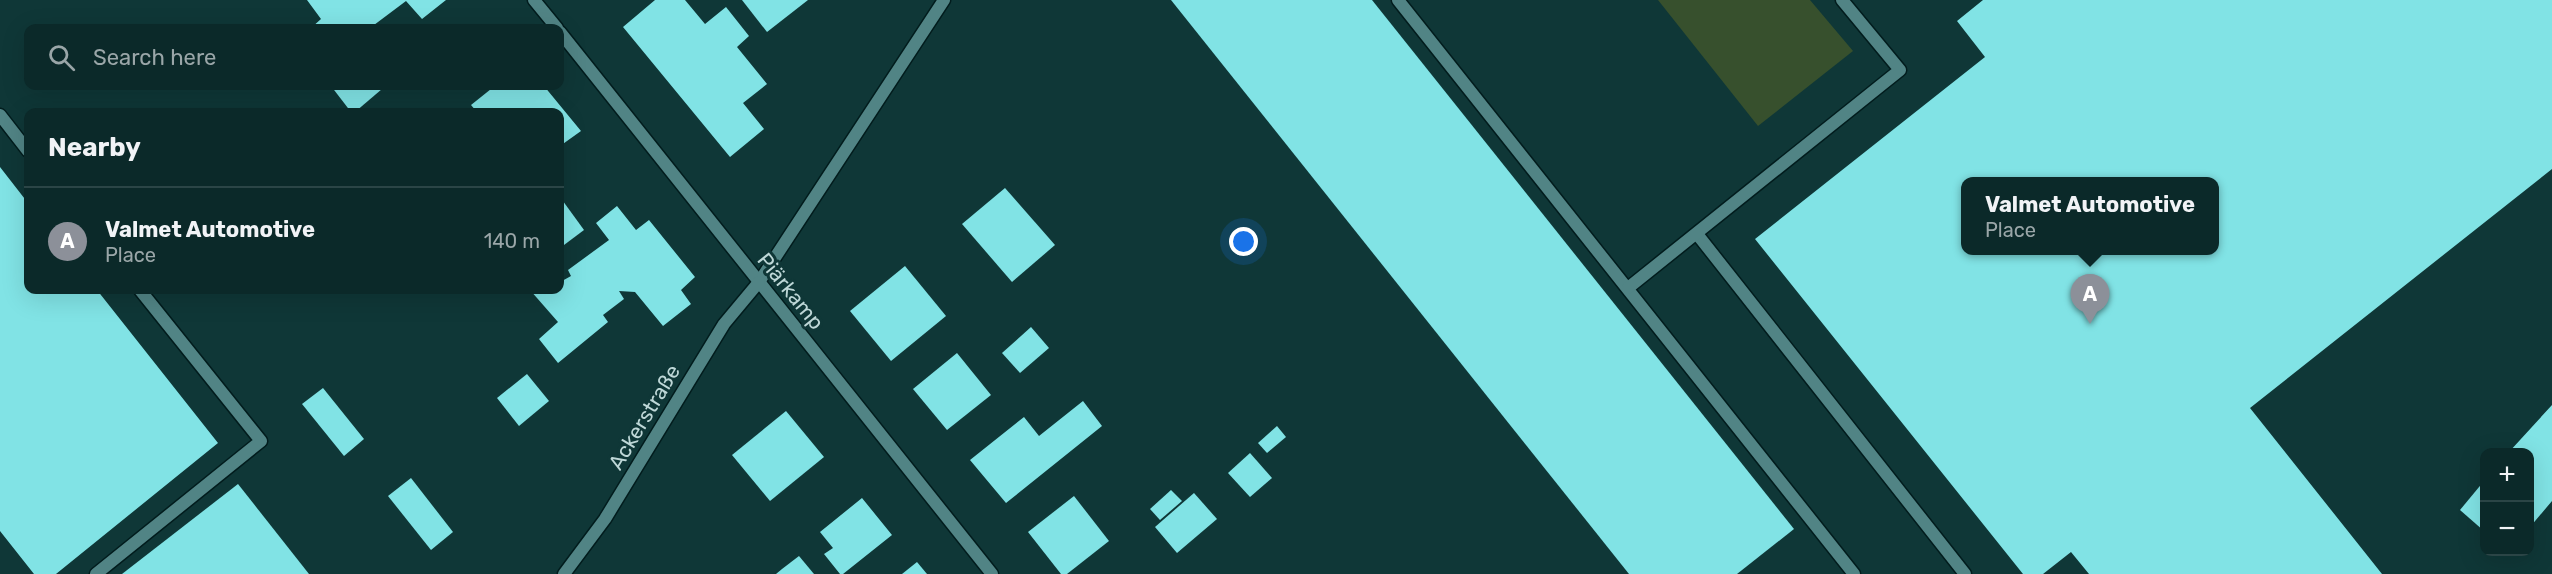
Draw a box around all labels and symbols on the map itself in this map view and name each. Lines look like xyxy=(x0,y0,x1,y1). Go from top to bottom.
your location xyxy=(1229,227,1258,256)
street label: Piärkamp xyxy=(752,248,830,334)
pin: A xyxy=(2070,274,2110,324)
street label: Ackerstraße xyxy=(603,360,685,474)

